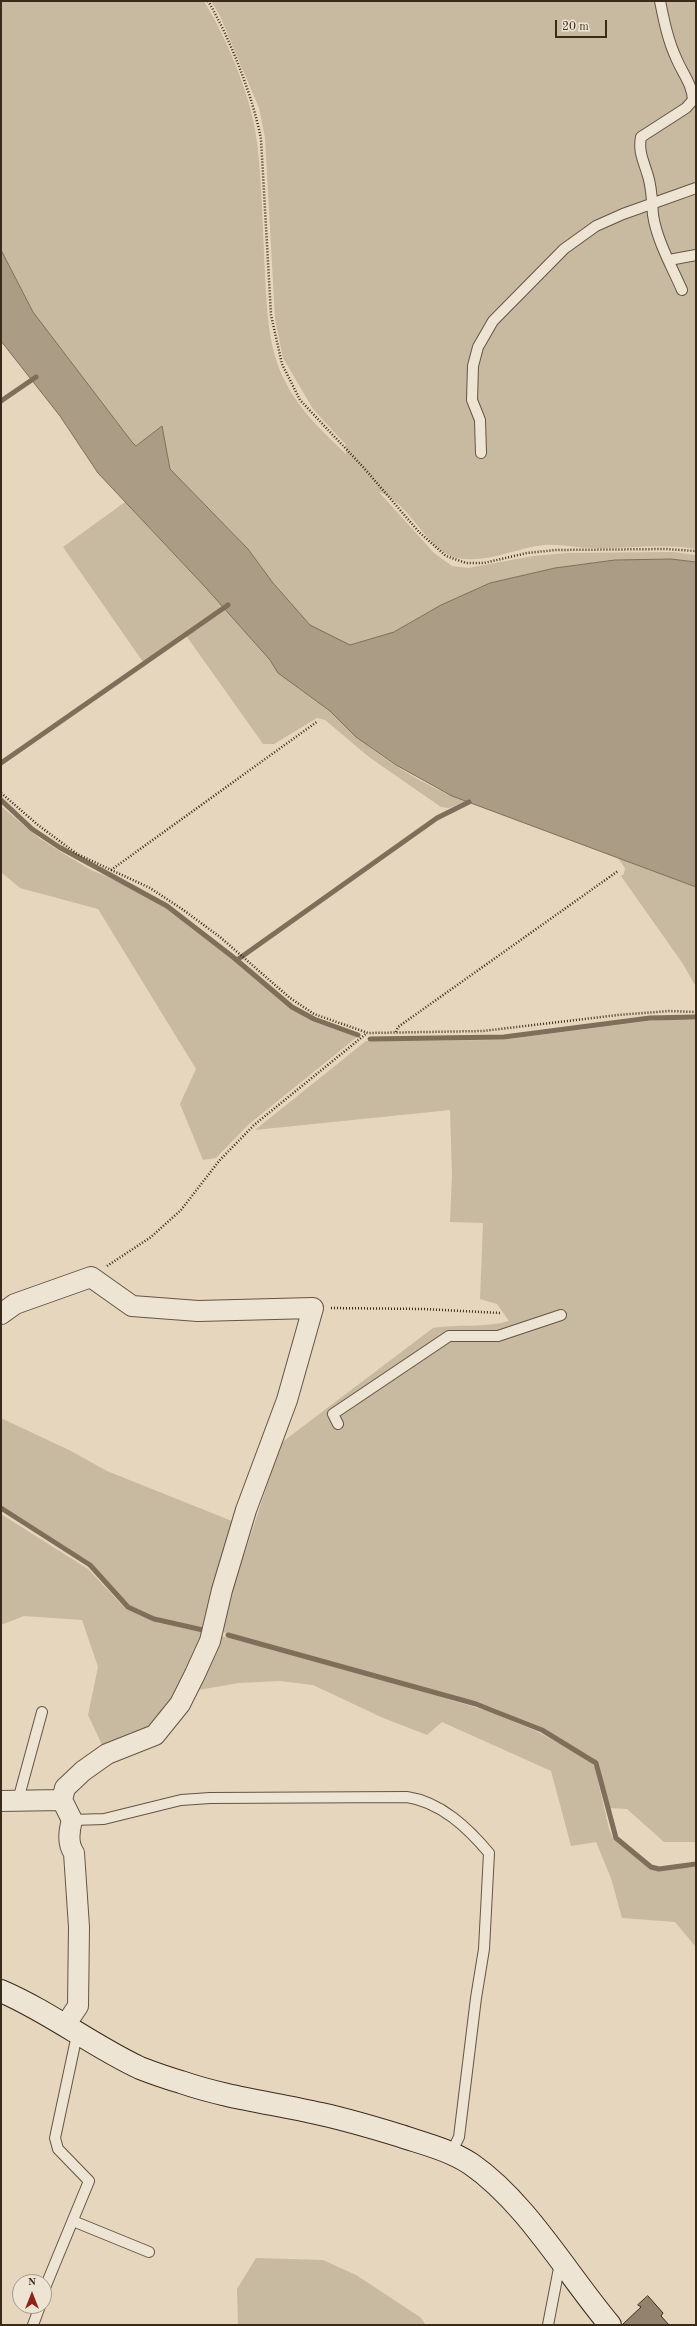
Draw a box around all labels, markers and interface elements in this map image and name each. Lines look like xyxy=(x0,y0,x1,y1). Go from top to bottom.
scale bar xyxy=(557,12,609,38)
text: 20 m xyxy=(562,21,589,33)
north arrow xyxy=(12,2274,52,2314)
text: N xyxy=(28,2277,36,2288)

